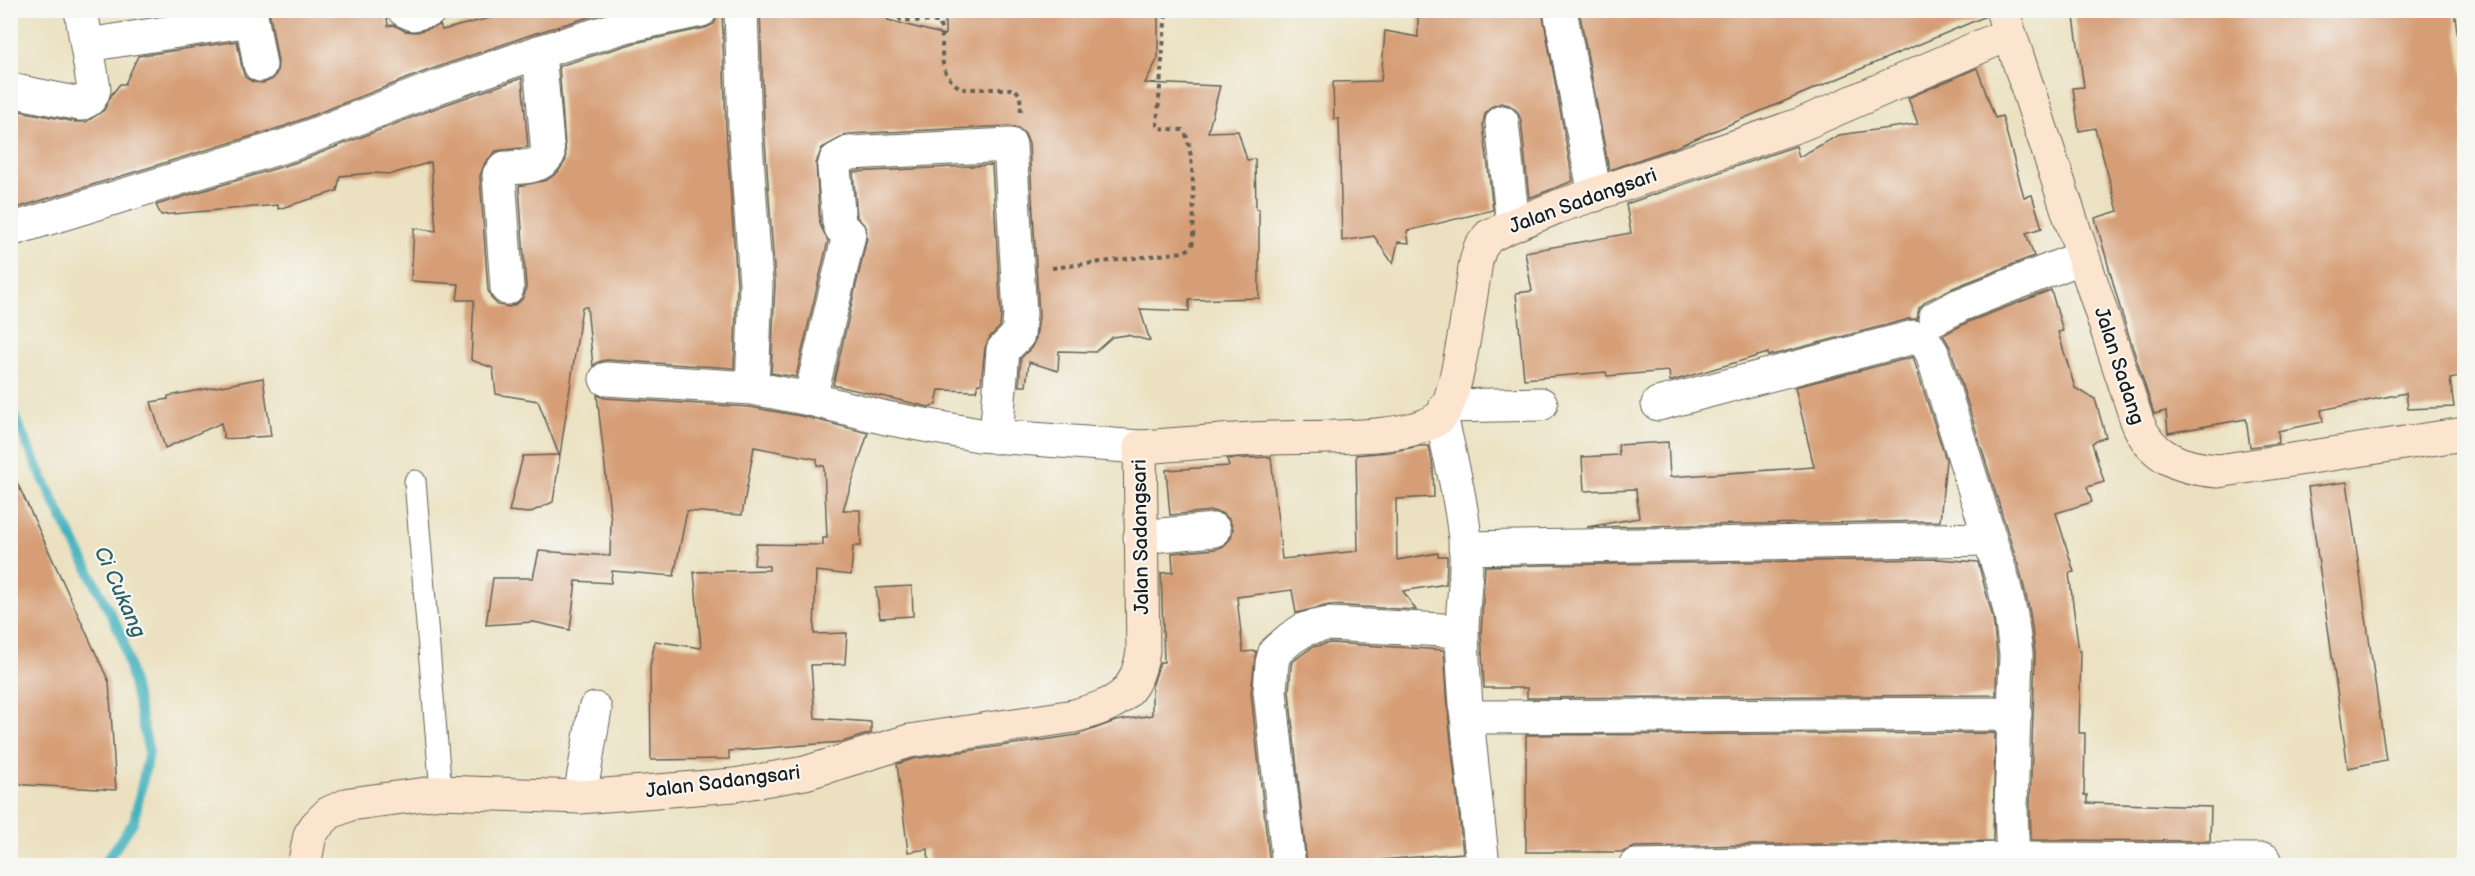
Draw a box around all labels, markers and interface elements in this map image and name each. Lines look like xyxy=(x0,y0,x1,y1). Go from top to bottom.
street label: Jalan Sadangsari xyxy=(1506,163,1660,239)
street label: Jalan Sadang xyxy=(2089,304,2149,428)
street label: Jalan Sadangsari xyxy=(1128,459,1154,615)
water label: Ci Cukang xyxy=(89,542,151,642)
street label: Jalan Sadangsari xyxy=(644,761,802,803)

